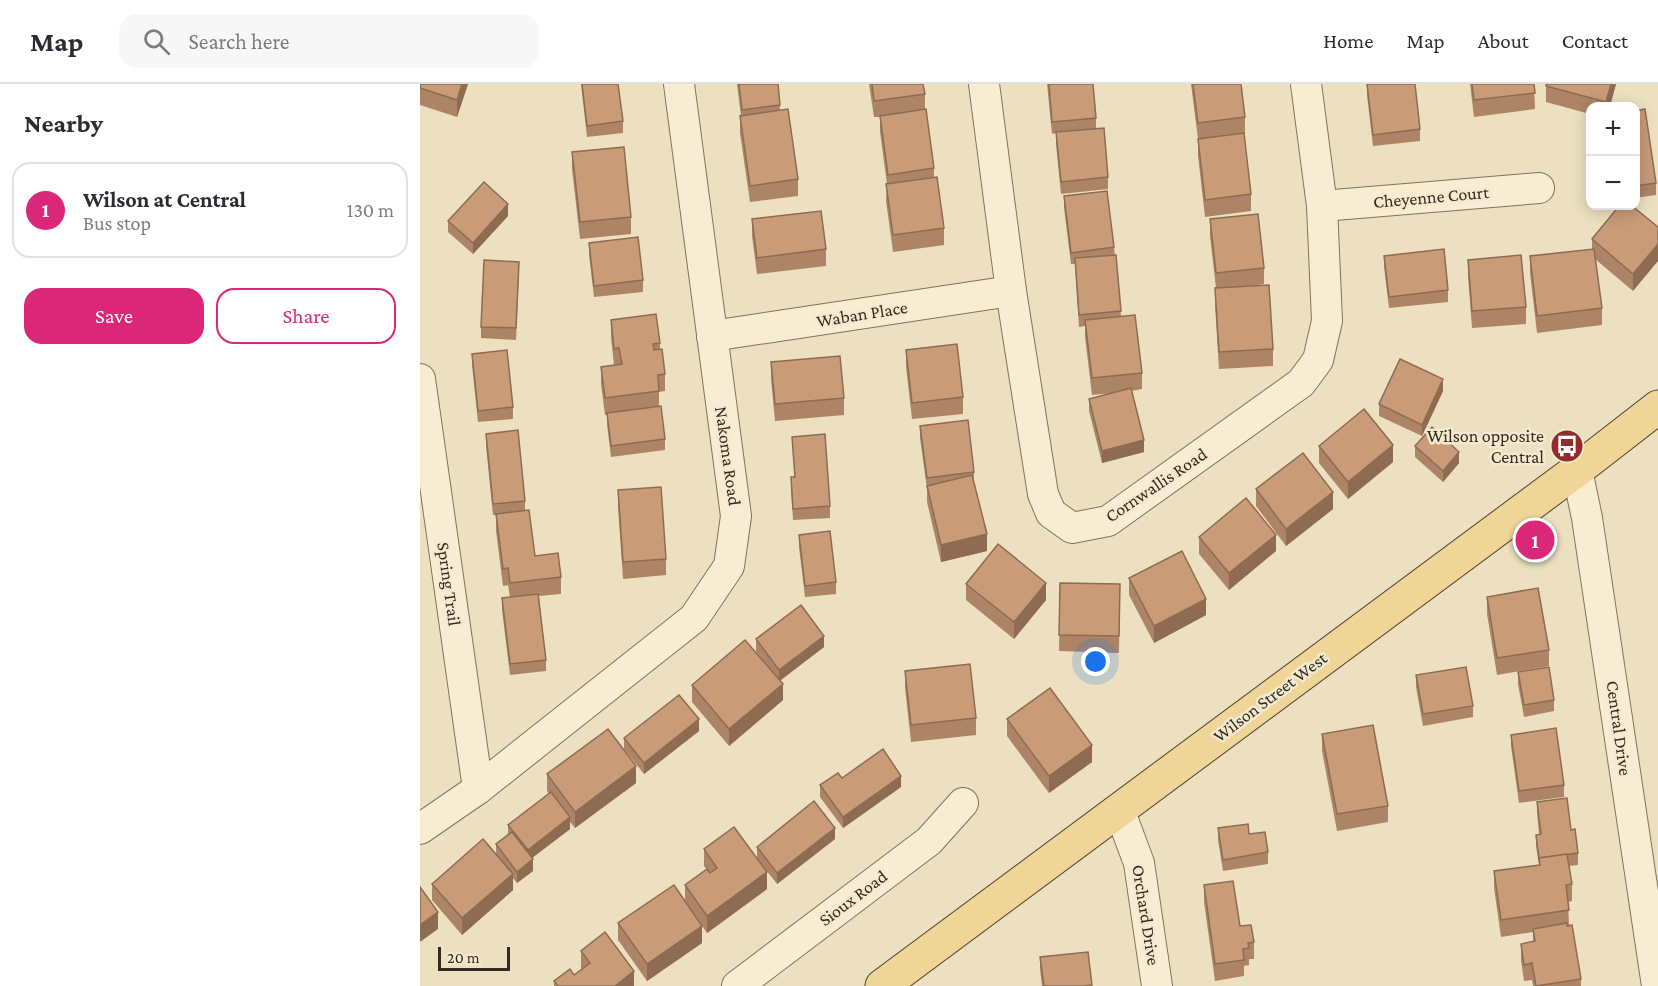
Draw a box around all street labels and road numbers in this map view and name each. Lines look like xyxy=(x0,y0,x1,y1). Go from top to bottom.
street label: Cheyenne Court xyxy=(1372,182,1491,212)
street label: Waban Place xyxy=(815,297,909,331)
street label: Nakoma Road xyxy=(711,405,745,507)
street label: Cornwallis Road xyxy=(1101,443,1211,526)
street label: Spring Trail xyxy=(433,541,465,627)
street label: Wilson Street West xyxy=(1209,647,1332,746)
street label: Central Drive xyxy=(1602,679,1636,777)
street label: Orchard Drive xyxy=(1128,863,1164,967)
street label: Sioux Road xyxy=(815,866,891,930)

